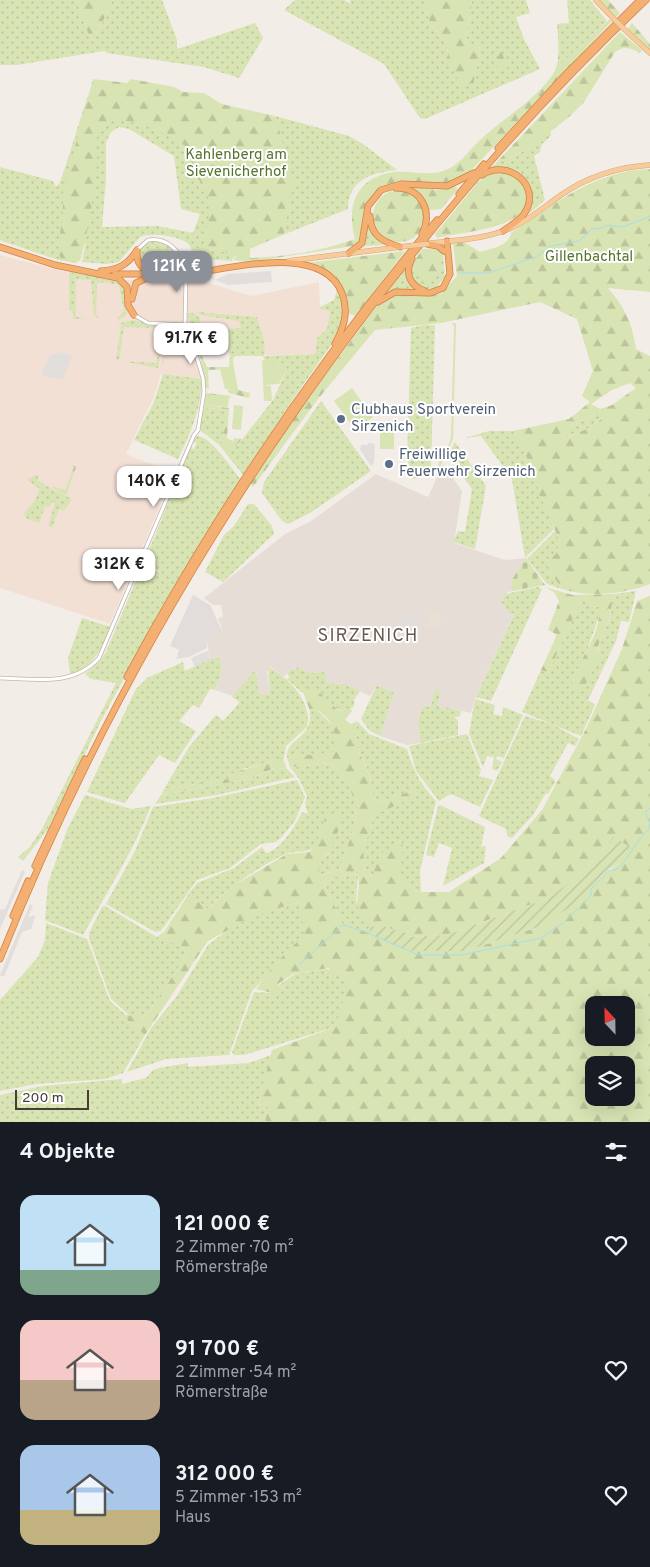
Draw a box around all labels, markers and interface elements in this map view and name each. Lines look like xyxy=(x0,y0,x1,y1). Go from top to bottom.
park label: Kahlenberg am Sievenicherhof xyxy=(185,146,287,182)
park label: Gillenbachtal xyxy=(545,248,633,267)
pin: 121K € xyxy=(136,250,218,293)
text: 121K € xyxy=(153,257,201,277)
pin: 91.7K € xyxy=(145,322,237,365)
text: 91.7K € xyxy=(165,329,217,349)
place label: Clubhaus Sportverein Sirzenich xyxy=(351,401,496,437)
marker: Clubhaus Sportverein Sirzenich xyxy=(335,413,347,425)
place label: Freiwillige Feuerwehr Sirzenich xyxy=(399,446,536,482)
marker: Freiwillige Feuerwehr Sirzenich xyxy=(383,458,395,470)
pin: 140K € xyxy=(113,466,195,508)
text: 140K € xyxy=(128,472,180,492)
pin: 312K € xyxy=(78,548,160,591)
text: 312K € xyxy=(93,555,145,575)
district label: SIRZENICH xyxy=(318,625,418,648)
north arrow xyxy=(585,996,635,1046)
map controls xyxy=(585,996,635,1106)
button: layers xyxy=(585,1056,635,1106)
scale bar xyxy=(15,1087,89,1110)
text: 200 m xyxy=(22,1090,64,1107)
icon: filters xyxy=(602,1138,630,1166)
text: 4 Objekte xyxy=(20,1139,115,1166)
text: 121 000 € xyxy=(175,1211,270,1238)
icon: home xyxy=(60,1215,120,1275)
icon: heart xyxy=(602,1231,630,1259)
text: 2 Zimmer · 70 m² xyxy=(175,1238,294,1258)
text: Römerstraße xyxy=(175,1258,268,1278)
text: 91 700 € xyxy=(175,1336,259,1363)
icon: home xyxy=(60,1340,120,1400)
icon: heart xyxy=(602,1356,630,1384)
text: 2 Zimmer · 54 m² xyxy=(175,1363,296,1383)
text: Römerstraße xyxy=(175,1383,268,1403)
text: 312 000 € xyxy=(175,1461,274,1488)
icon: home xyxy=(60,1465,120,1525)
icon: heart xyxy=(602,1481,630,1509)
text: 5 Zimmer · 153 m² xyxy=(175,1488,302,1508)
text: Haus xyxy=(175,1508,211,1528)

